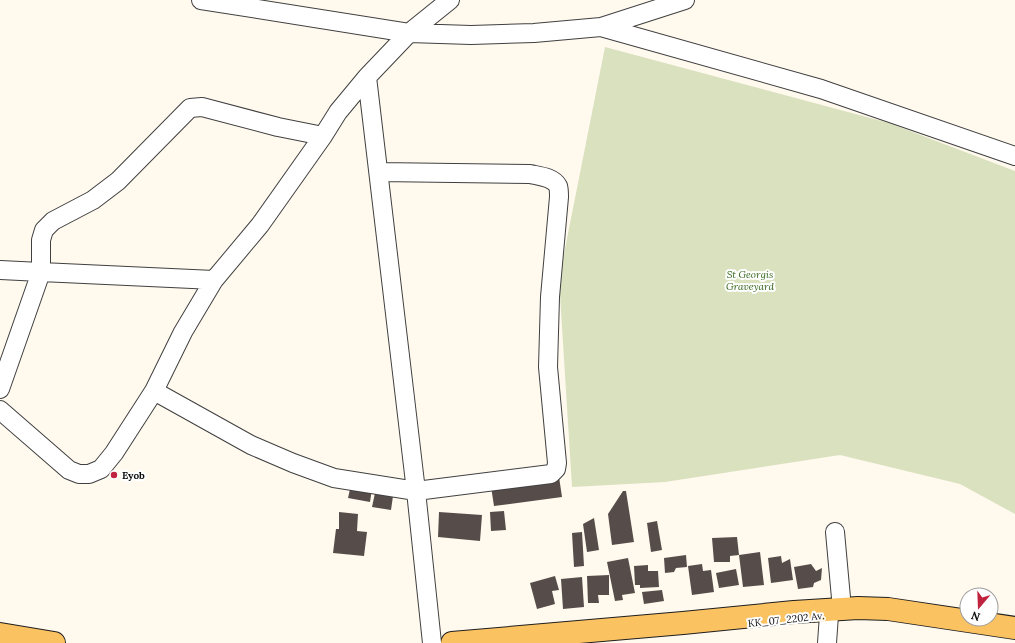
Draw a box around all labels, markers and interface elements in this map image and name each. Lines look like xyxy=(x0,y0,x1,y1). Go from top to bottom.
park label: St Georgis Graveyard xyxy=(726,268,774,293)
place label: Eyob xyxy=(122,469,145,482)
marker: Eyob xyxy=(109,470,119,480)
north arrow xyxy=(959,587,999,627)
text: N xyxy=(969,608,982,624)
street label: KK_07_2202 Av. xyxy=(747,609,825,630)

